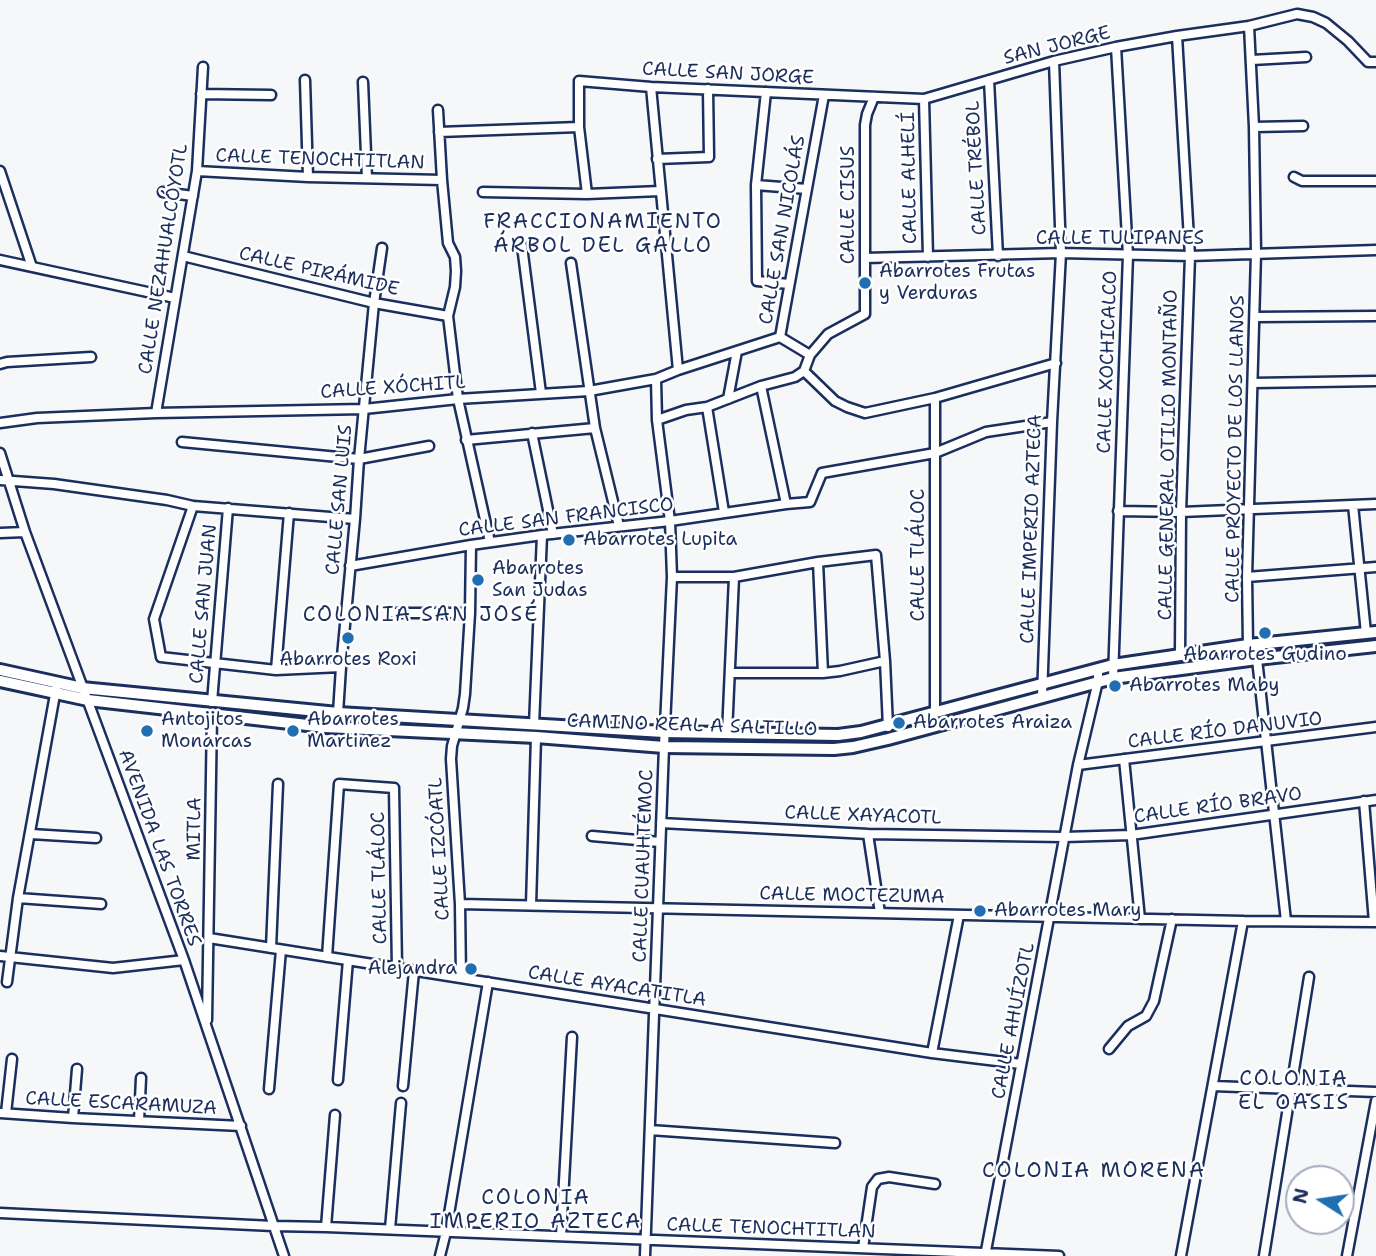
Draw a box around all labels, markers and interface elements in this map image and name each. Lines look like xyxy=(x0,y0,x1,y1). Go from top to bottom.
street label: SAN JORGE xyxy=(1001,22,1113,70)
street label: CALLE SAN JORGE xyxy=(641,58,815,90)
street label: CALLE TRÉBOL xyxy=(962,100,992,236)
street label: CALLE ALHELÍ xyxy=(897,112,923,244)
street label: CALLE SAN NICOLÁS xyxy=(755,134,811,326)
street label: CALLE NEZAHUALCÓYOTL xyxy=(134,142,194,376)
street label: CALLE TENOCHTITLAN xyxy=(215,145,425,175)
street label: CALLE CISUS xyxy=(838,146,860,264)
district label: FRACCIONAMIENTO ÁRBOL DEL GALLO xyxy=(485,210,721,260)
street label: CALLE TULIPANES xyxy=(1036,228,1204,250)
street label: CALLE PIRÁMIDE xyxy=(237,242,401,302)
place label: Abarrotes Frutas y Verduras xyxy=(879,261,1036,305)
street label: CALLE XOCHICALCO xyxy=(1093,270,1123,454)
marker: Abarrotes Frutas y Verduras xyxy=(857,275,873,291)
street label: CALLE GENERAL OTILIO MONTAÑO xyxy=(1155,289,1183,621)
street label: CALLE PROYECTO DE LOS LLANOS xyxy=(1222,295,1250,603)
street label: CALLE XÓCHITL xyxy=(320,372,466,404)
street label: CALLE IMPERIO AZTECA xyxy=(1017,414,1047,644)
street label: CALLE SAN LUIS xyxy=(322,424,358,576)
street label: CALLE TLÁLOC xyxy=(908,489,930,621)
street label: CALLE SAN FRANCISCO xyxy=(457,494,675,542)
street label: CALLE SAN JUAN xyxy=(186,523,222,685)
place label: Abarrotes Lupita xyxy=(583,529,737,551)
marker: Abarrotes Lupita xyxy=(561,532,577,548)
place label: Abarrotes San Judas xyxy=(492,558,588,602)
marker: Abarrotes San Judas xyxy=(470,572,486,588)
district label: COLONIA SAN JOSÉ xyxy=(305,603,537,629)
marker: Abarrotes Gudino xyxy=(1257,625,1273,641)
marker: Abarrotes Roxi xyxy=(340,630,356,646)
place label: Abarrotes Gudino xyxy=(1183,644,1347,666)
place label: Abarrotes Roxi xyxy=(279,649,417,671)
place label: Abarrotes Maby xyxy=(1129,675,1279,697)
marker: Abarrotes Maby xyxy=(1107,678,1123,694)
street label: CALLE RÍO DANUVIO xyxy=(1126,708,1324,754)
place label: Antojitos Monarcas xyxy=(161,709,252,753)
place label: Abarrotes Martinez xyxy=(307,709,399,753)
street label: CAMINO REAL A SALTILLO xyxy=(566,710,818,742)
place label: Abarrotes Araiza xyxy=(913,712,1072,734)
marker: Abarrotes Araiza xyxy=(891,715,907,731)
marker: Antojitos Monarcas xyxy=(139,723,155,739)
marker: Abarrotes Martinez xyxy=(285,723,301,739)
street label: AVENIDA LAS TORRES xyxy=(113,746,205,950)
street label: CALLE CUAUHTÉMOC xyxy=(629,769,659,963)
street label: CALLE IZCÓATL xyxy=(425,777,455,921)
street label: CALLE RÍO BRAVO xyxy=(1132,783,1304,829)
street label: MITLA xyxy=(183,797,207,861)
street label: CALLE XAYACOTL xyxy=(784,802,942,830)
street label: CALLE TLÁLOC xyxy=(367,811,393,945)
street label: CALLE MOCTEZUMA xyxy=(759,883,945,909)
place label: Abarrotes Mary xyxy=(994,900,1142,922)
marker: Abarrotes Mary xyxy=(972,903,988,919)
street label: CALLE AHUÍZOTL xyxy=(988,941,1040,1101)
place label: Alejandra xyxy=(367,958,457,980)
marker: Alejandra xyxy=(463,961,479,977)
street label: CALLE AYACATITLA xyxy=(526,962,708,1012)
district label: COLONIA EL OASIS xyxy=(1239,1067,1349,1117)
street label: CALLE ESCARAMUZA xyxy=(25,1088,217,1120)
district label: COLONIA MORENA xyxy=(984,1159,1204,1185)
north arrow xyxy=(1285,1165,1355,1235)
district label: COLONIA IMPERIO AZTECA xyxy=(432,1186,640,1236)
text: N xyxy=(1287,1186,1315,1206)
street label: CALLE TENOCHTITLAN xyxy=(666,1214,876,1244)

